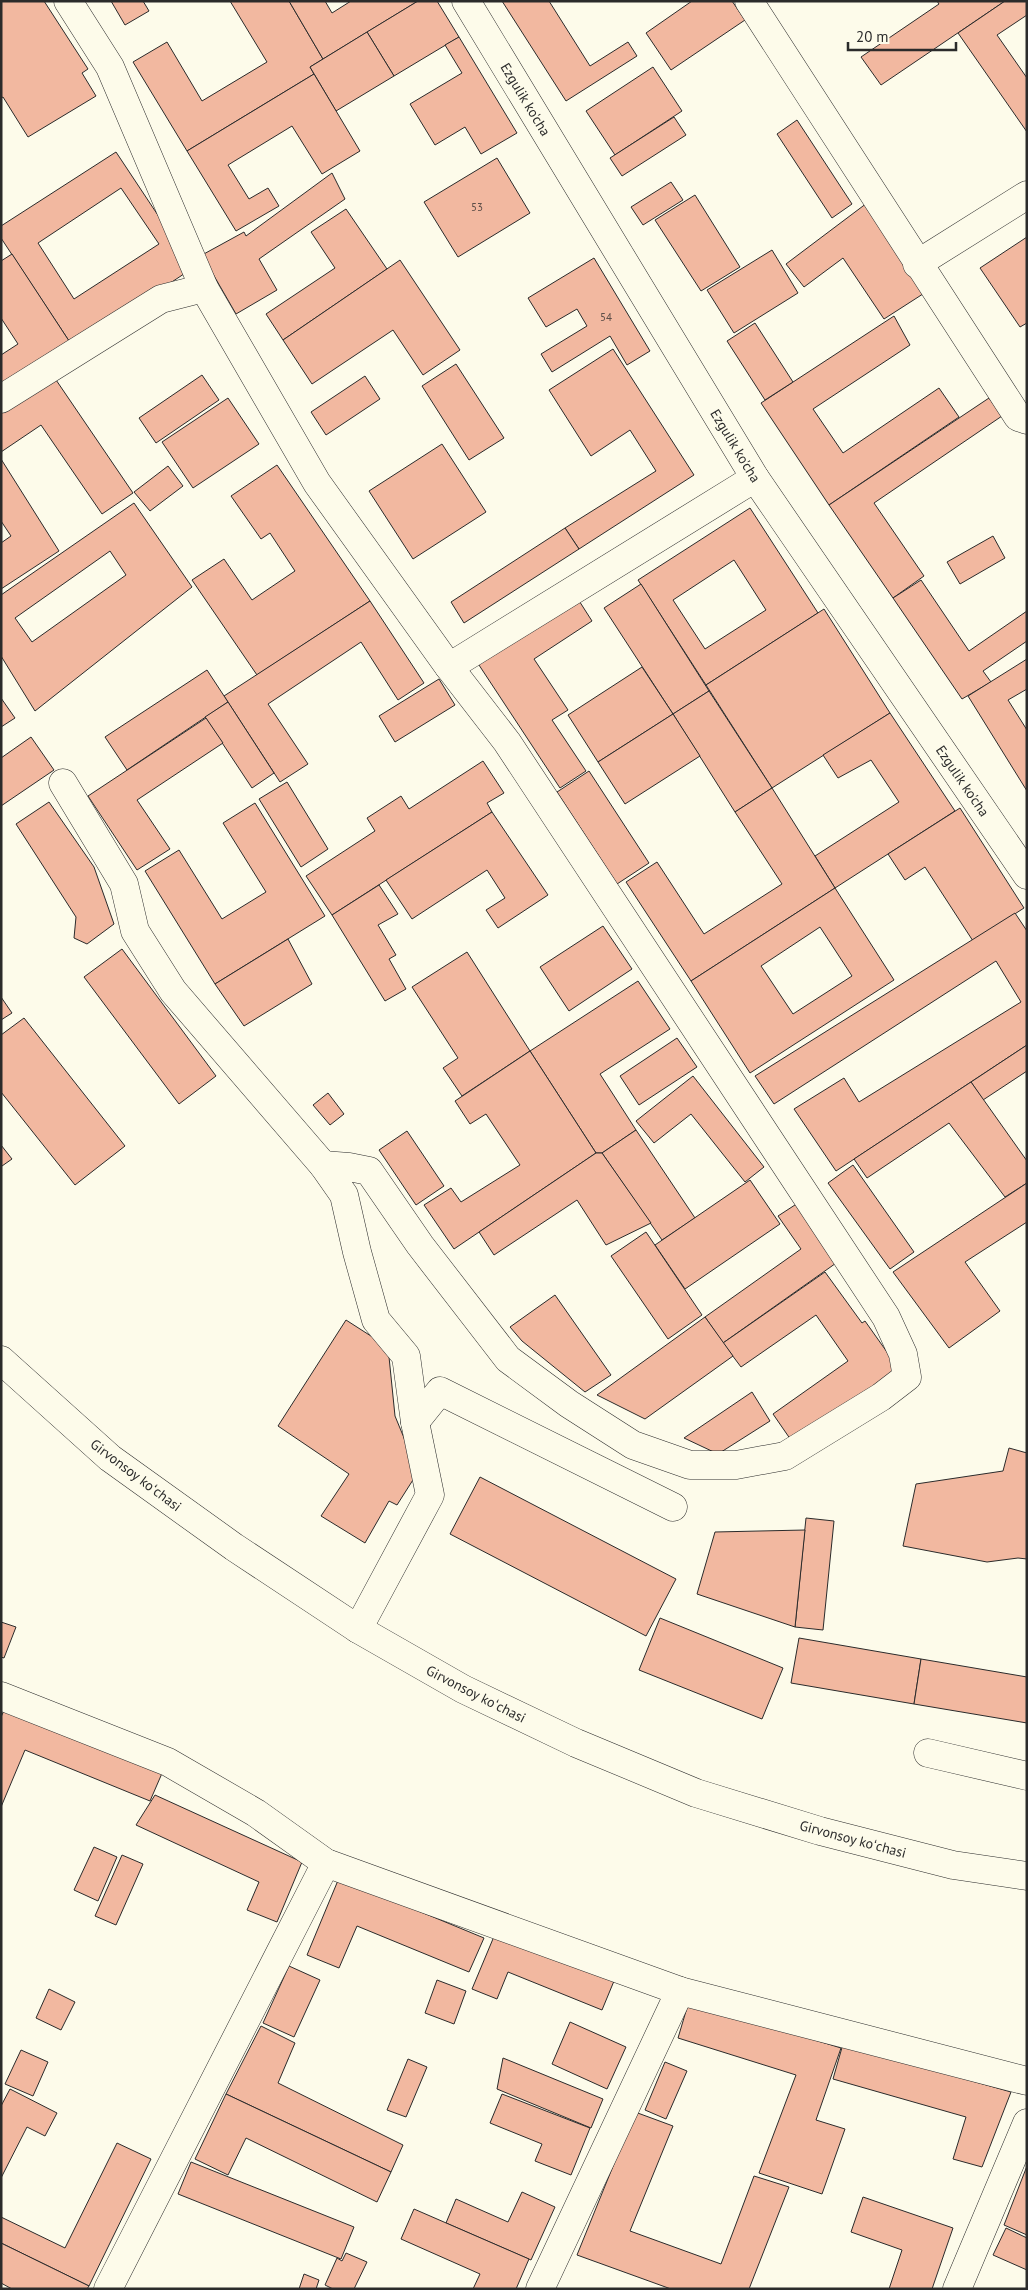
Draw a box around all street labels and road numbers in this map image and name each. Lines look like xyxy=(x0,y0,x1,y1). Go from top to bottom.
street label: Ezgulik ko'cha xyxy=(497,59,555,139)
street label: Ezgulik ko'cha xyxy=(706,406,764,486)
street label: Ezgulik ko'cha xyxy=(932,742,993,820)
street label: Girvonsoy koʻchasi xyxy=(87,1435,185,1515)
street label: Girvonsoy koʻchasi xyxy=(423,1661,529,1727)
street label: Girvonsoy koʻchasi xyxy=(798,1816,908,1862)

